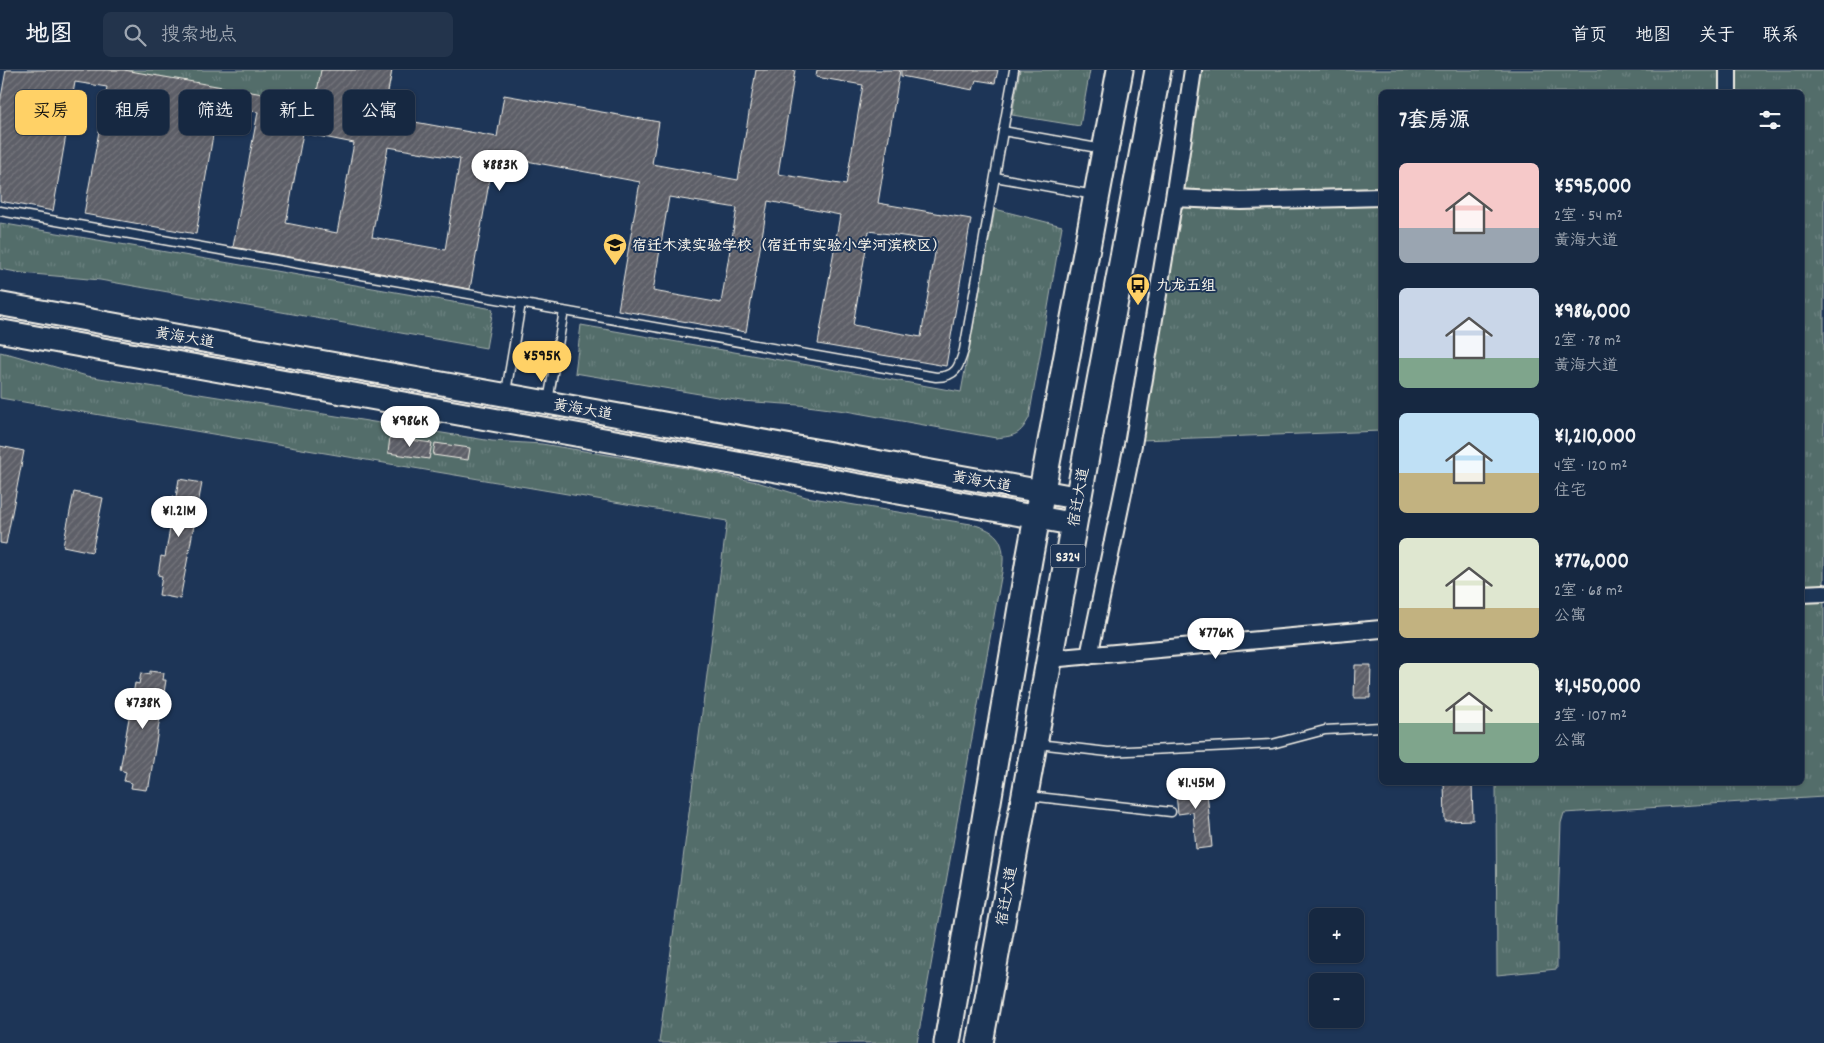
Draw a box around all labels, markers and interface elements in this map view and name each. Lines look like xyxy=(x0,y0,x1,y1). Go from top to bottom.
search box xyxy=(103,12,453,57)
text: 地图 xyxy=(25,19,73,53)
icon: search xyxy=(121,21,149,49)
text: 搜索地点 xyxy=(161,23,237,50)
text: 首页 xyxy=(1571,24,1607,49)
text: 地图 xyxy=(1635,24,1671,49)
text: 关于 xyxy=(1699,24,1735,49)
text: 联系 xyxy=(1763,24,1799,49)
chip: 买房 xyxy=(15,90,87,135)
chip: 租房 xyxy=(97,90,169,135)
chip: 筛选 xyxy=(179,90,251,135)
chip: 新上 xyxy=(261,90,333,135)
chip: 公寓 xyxy=(343,90,415,135)
icon: filters xyxy=(1756,106,1784,134)
text: 7套房源 xyxy=(1399,107,1470,137)
pin: ¥883K xyxy=(465,150,535,192)
text: ¥883K xyxy=(482,154,518,177)
text: ¥595,000 xyxy=(1554,173,1632,203)
icon: home xyxy=(1439,183,1499,243)
text: 2室 · 54 m² xyxy=(1554,205,1623,228)
text: 黄海大道 xyxy=(1554,230,1618,253)
school or university icon: 宿迁木渎实验学校（宿迁市实验小学河滨校区） xyxy=(602,232,628,266)
place label: 宿迁木渎实验学校（宿迁市实验小学河滨校区） xyxy=(632,236,947,258)
bus stop icon: 九龙五组 xyxy=(1125,272,1151,306)
place label: 九龙五组 xyxy=(1156,276,1216,298)
text: ¥986,000 xyxy=(1554,298,1631,328)
icon: home xyxy=(1439,308,1499,368)
street label: 黄海大道 xyxy=(153,323,216,355)
text: 2室 · 78 m² xyxy=(1554,330,1621,353)
pin: ¥595K xyxy=(507,340,577,383)
text: ¥595K xyxy=(523,345,561,368)
text: 黄海大道 xyxy=(1554,355,1618,378)
street label: 黄海大道 xyxy=(551,395,614,427)
pin: ¥986K xyxy=(375,406,445,448)
text: ¥986K xyxy=(392,410,428,433)
text: ¥1,210,000 xyxy=(1554,423,1636,453)
icon: home xyxy=(1439,433,1499,493)
text: 4室 · 120 m² xyxy=(1554,455,1627,478)
street label: 宿迁大道 xyxy=(1064,466,1096,529)
street label: 黄海大道 xyxy=(950,467,1013,499)
text: 住宅 xyxy=(1554,480,1586,503)
pin: ¥1.21M xyxy=(138,496,220,538)
text: ¥1.21M xyxy=(162,500,196,523)
road number: S324 xyxy=(1050,544,1086,568)
text: ¥776,000 xyxy=(1554,548,1629,578)
icon: home xyxy=(1439,558,1499,618)
text: 2室 · 68 m² xyxy=(1554,580,1623,603)
text: 公寓 xyxy=(1554,605,1586,628)
pin: ¥776K xyxy=(1181,618,1251,660)
text: ¥776K xyxy=(1198,622,1234,645)
text: ¥1,450,000 xyxy=(1554,673,1641,703)
icon: home xyxy=(1439,683,1499,743)
pin: ¥738K xyxy=(108,688,178,730)
text: ¥738K xyxy=(126,692,160,715)
text: 3室 · 107 m² xyxy=(1554,705,1627,728)
text: 公寓 xyxy=(1554,730,1586,753)
pin: ¥1.45M xyxy=(1155,768,1237,810)
text: ¥1.45M xyxy=(1177,772,1215,795)
street label: 宿迁大道 xyxy=(992,865,1024,928)
map controls xyxy=(1309,908,1364,1028)
button: + xyxy=(1309,908,1364,963)
button: − xyxy=(1309,973,1364,1028)

